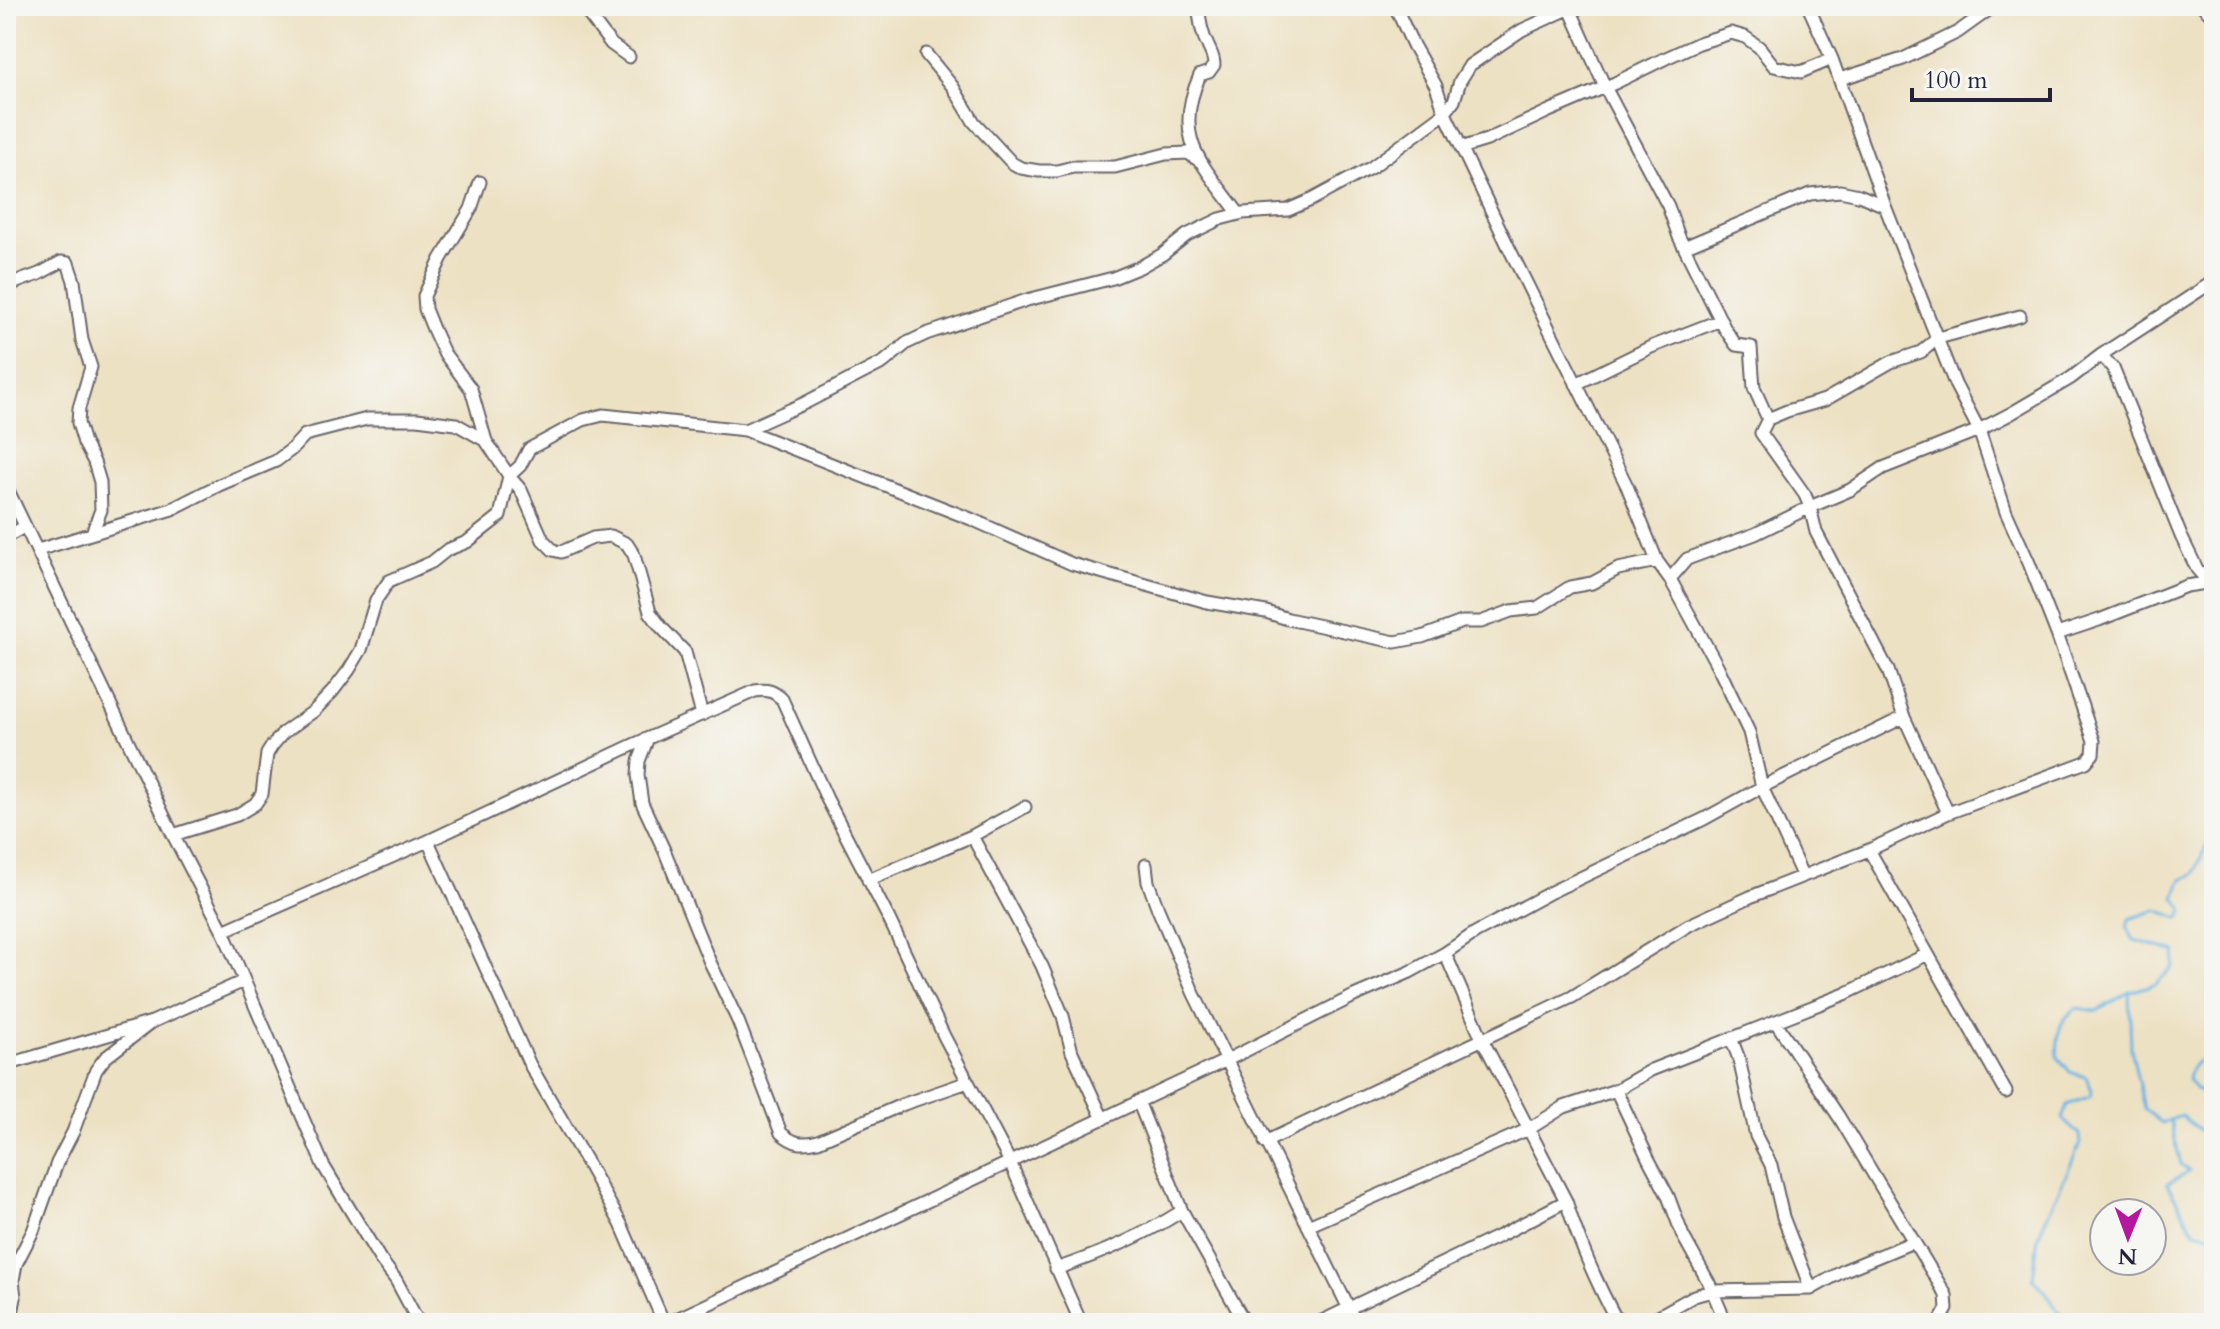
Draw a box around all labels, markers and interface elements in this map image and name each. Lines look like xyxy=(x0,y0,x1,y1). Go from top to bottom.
scale bar xyxy=(1912,52,2050,102)
text: 100 m xyxy=(1924,64,1988,97)
north arrow xyxy=(2088,1197,2168,1277)
text: N xyxy=(2118,1241,2137,1271)

